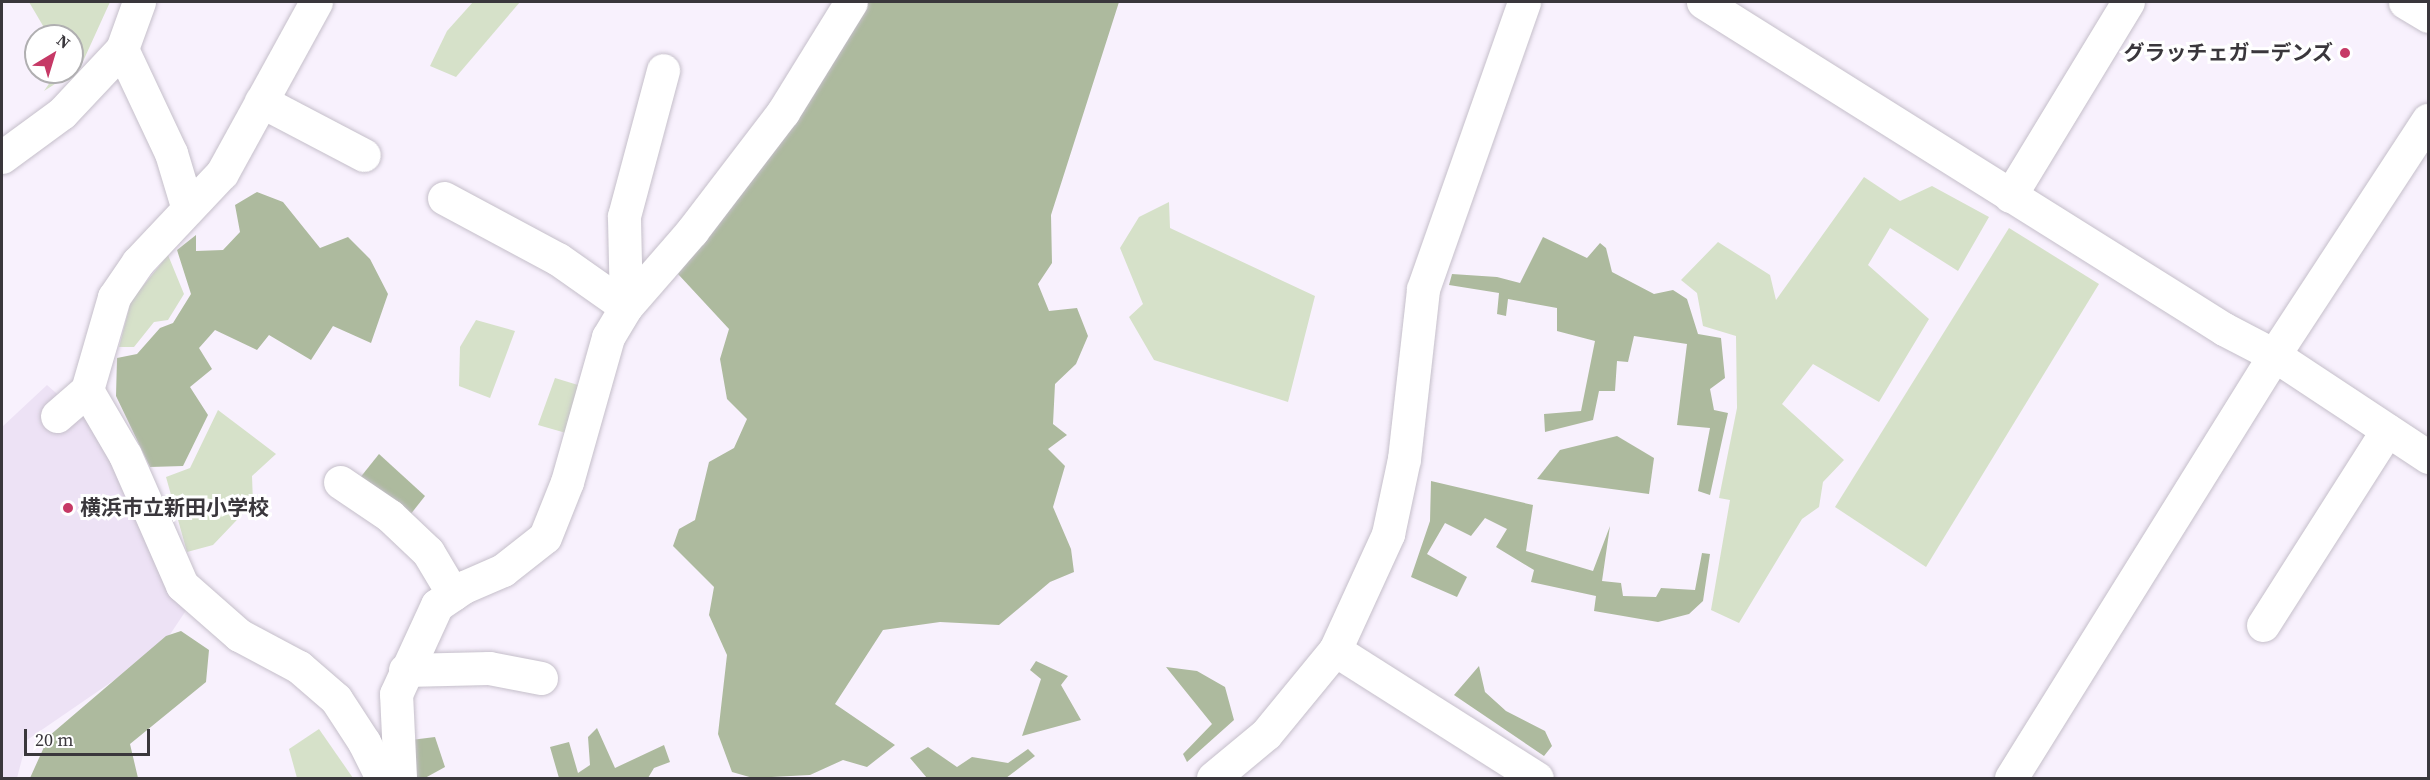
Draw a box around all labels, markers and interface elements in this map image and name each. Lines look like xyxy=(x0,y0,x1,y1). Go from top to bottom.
north arrow xyxy=(24,24,84,84)
text: N xyxy=(52,29,75,54)
place label: グラッチェガーデンズ xyxy=(2123,40,2333,66)
marker: グラッチェガーデンズ xyxy=(2338,46,2352,60)
place label: 横浜市立新田小学校 xyxy=(80,495,269,521)
marker: 横浜市立新田小学校 xyxy=(61,501,75,515)
scale bar xyxy=(27,717,153,755)
text: 20 m xyxy=(35,727,73,752)

